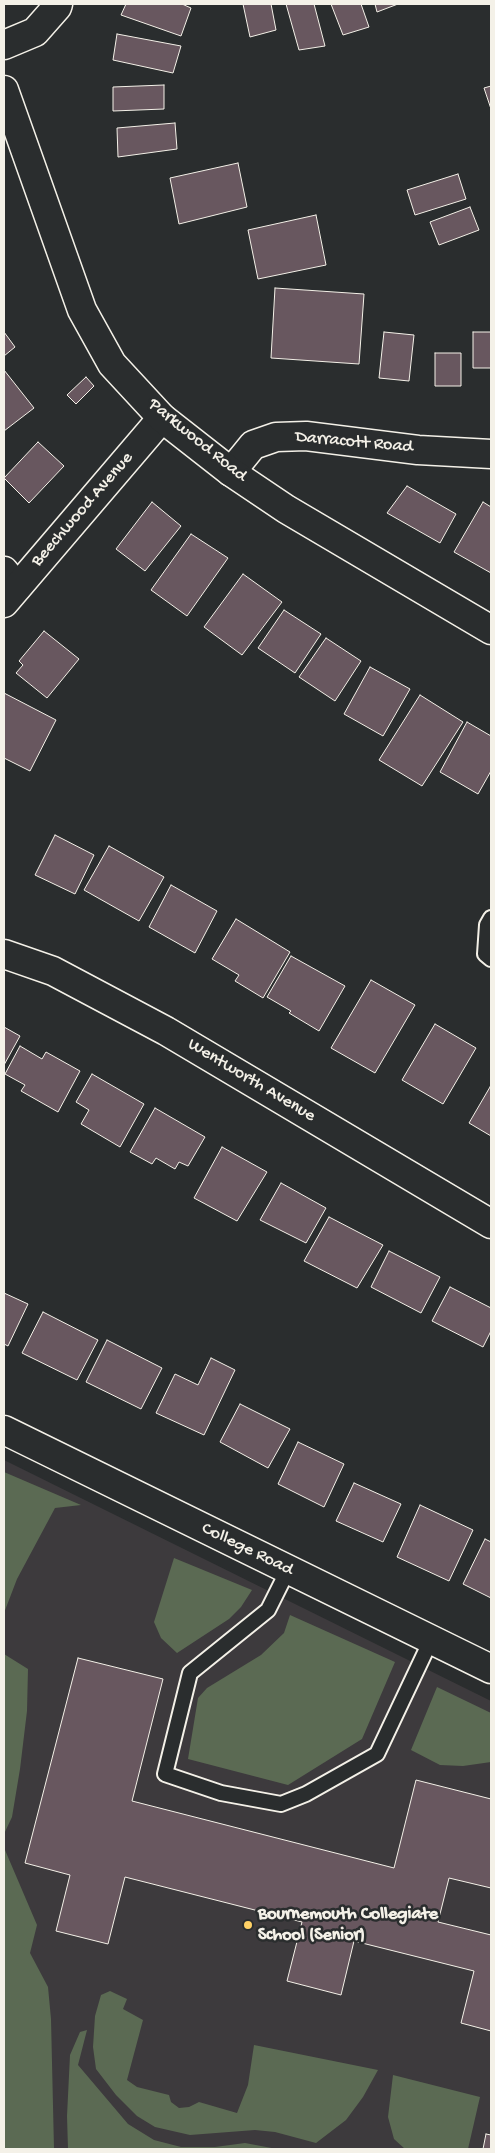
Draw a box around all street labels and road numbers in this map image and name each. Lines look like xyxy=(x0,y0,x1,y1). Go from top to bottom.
street label: Parkwood Road xyxy=(143,395,251,487)
street label: Darracott Road xyxy=(294,427,414,459)
street label: Beechwood Avenue xyxy=(27,448,139,572)
street label: Wentworth Avenue xyxy=(183,1034,319,1128)
street label: College Road xyxy=(198,1519,296,1581)

